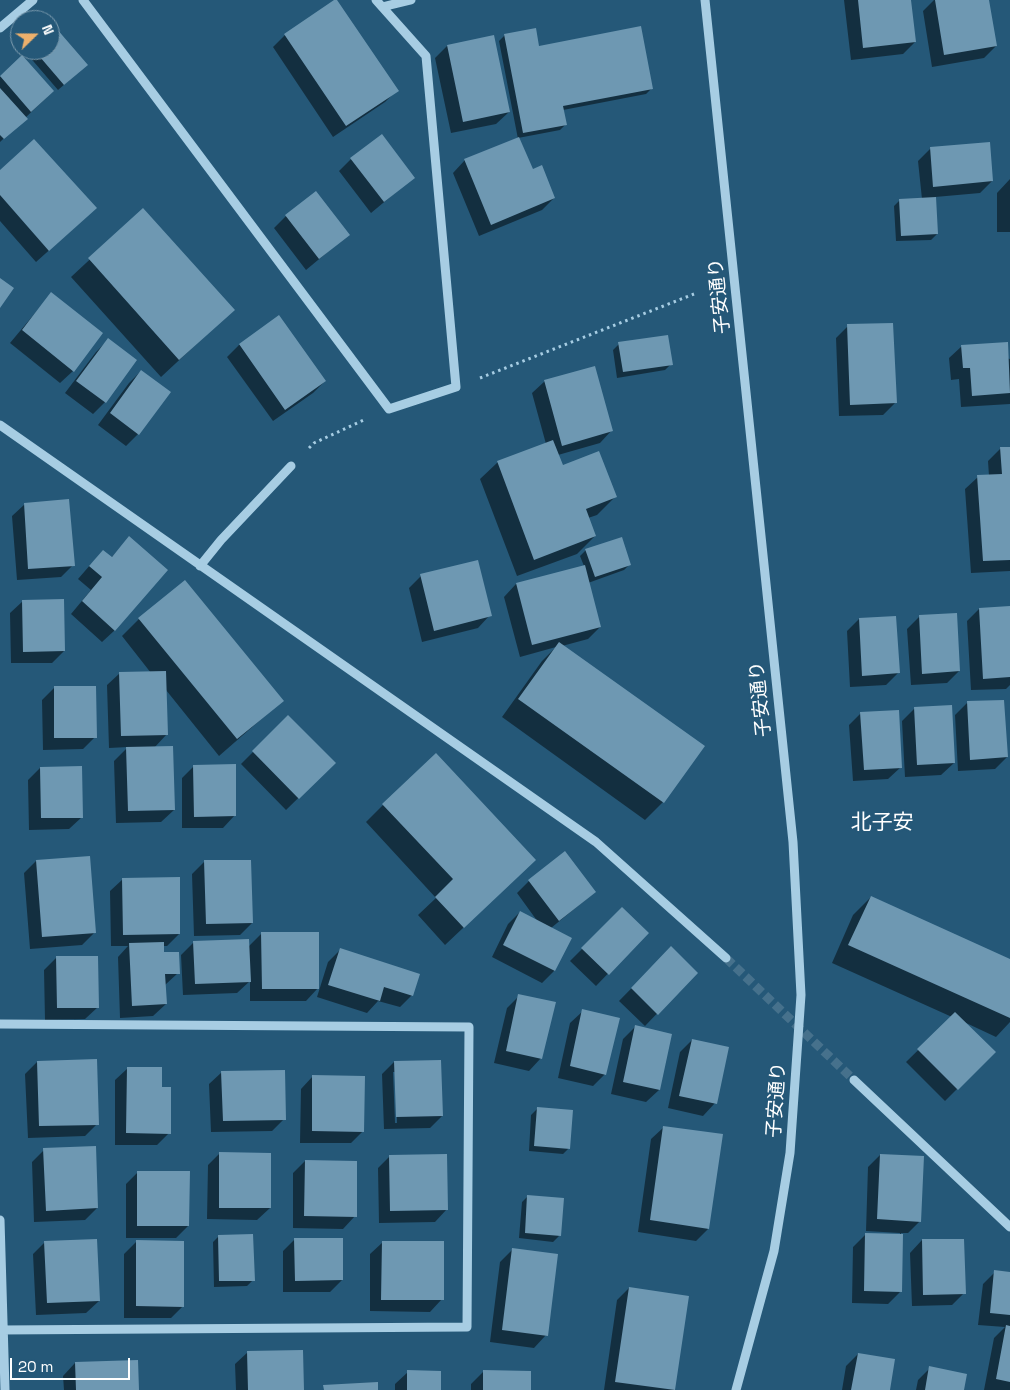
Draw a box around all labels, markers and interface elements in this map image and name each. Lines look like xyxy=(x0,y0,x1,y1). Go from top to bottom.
north arrow xyxy=(10,10,60,60)
text: N xyxy=(38,22,58,37)
street label: 子安通り xyxy=(705,257,735,335)
street label: 子安通り xyxy=(746,660,776,738)
district label: 北子安 xyxy=(851,810,913,836)
street label: 子安通り xyxy=(763,1061,791,1139)
scale bar xyxy=(12,1348,132,1380)
text: 20 m xyxy=(18,1357,53,1376)

